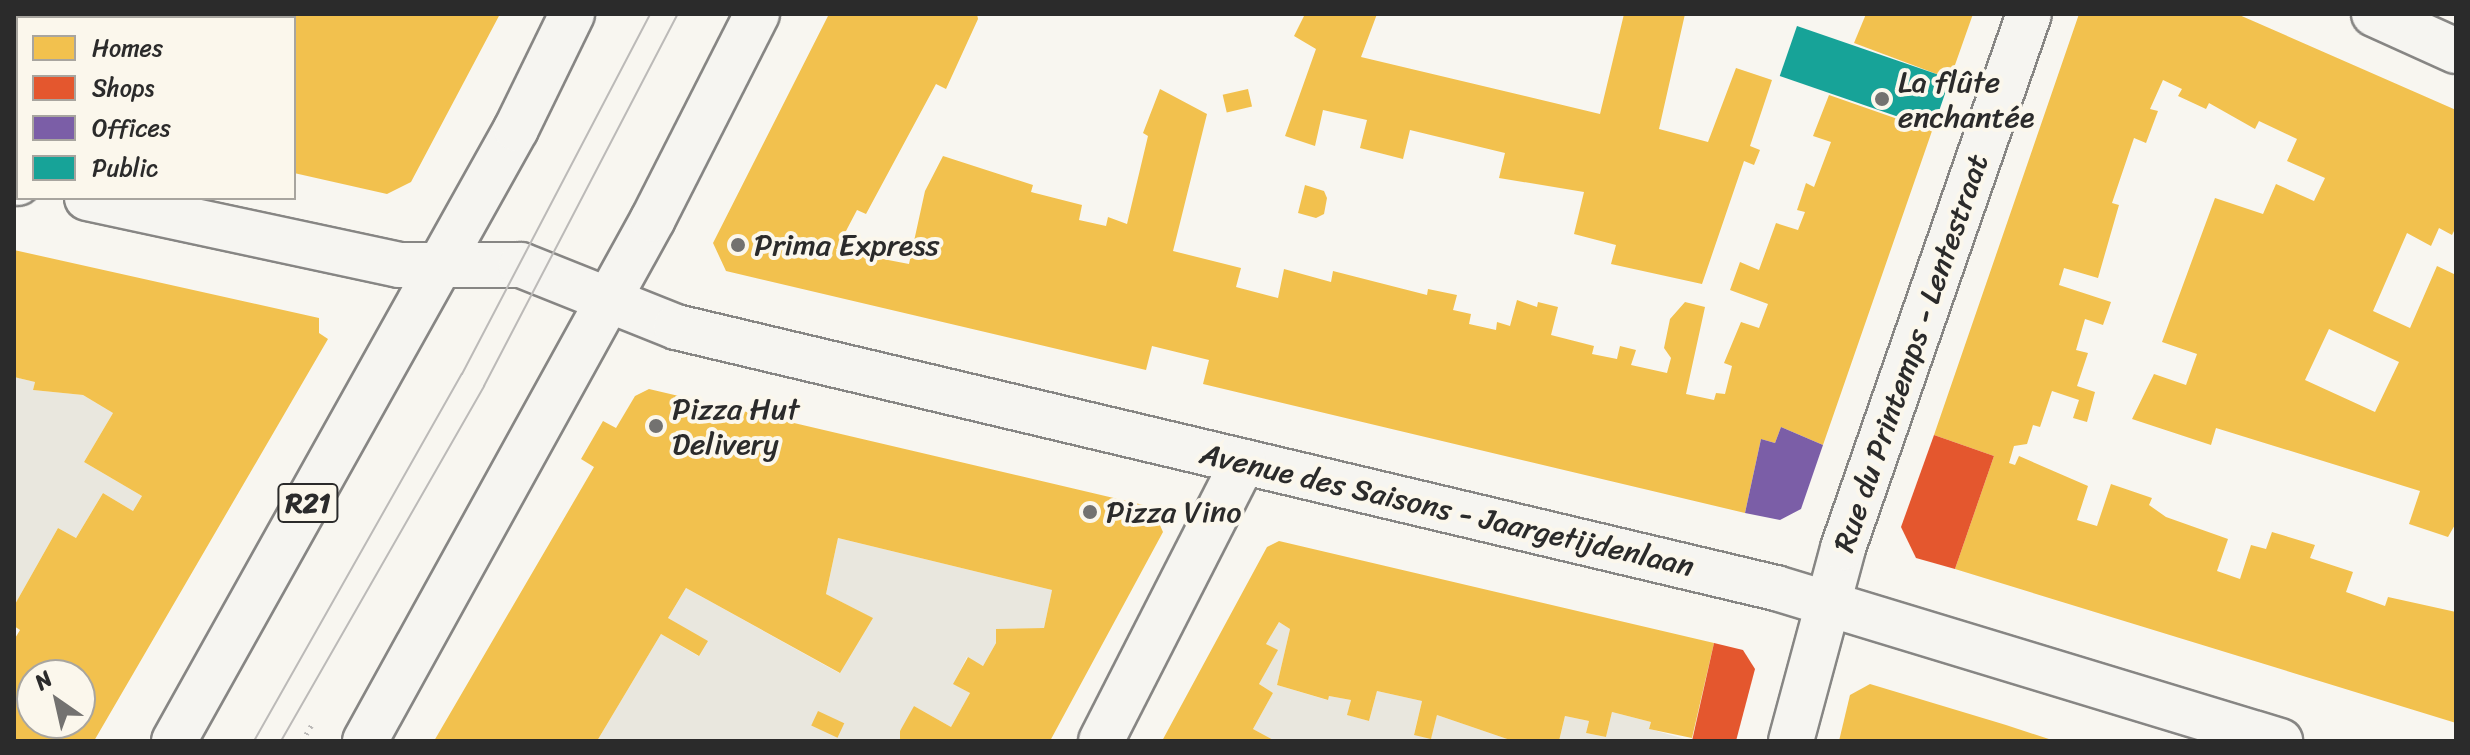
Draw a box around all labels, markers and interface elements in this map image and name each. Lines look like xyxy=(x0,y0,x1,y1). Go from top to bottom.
legend xyxy=(16,16,296,200)
text: Homes xyxy=(92,27,163,69)
place label: La flûte enchantée xyxy=(1898,64,2034,134)
text: Shops xyxy=(92,67,154,109)
marker: La flûte enchantée xyxy=(1873,90,1891,108)
text: Offices xyxy=(92,107,171,149)
text: Public xyxy=(92,147,158,189)
street label: Rue du Printemps - Lentestraat xyxy=(1827,151,1995,555)
place label: Prima Express xyxy=(754,227,942,263)
marker: Prima Express xyxy=(729,236,747,254)
place label: Pizza Hut Delivery xyxy=(672,391,800,462)
marker: Pizza Hut Delivery xyxy=(647,417,665,435)
street label: Avenue des Saisons - Jaargetijdenlaan xyxy=(1198,436,1696,584)
road number: R21 xyxy=(276,479,340,527)
place label: Pizza Vino xyxy=(1106,494,1241,530)
marker: Pizza Vino xyxy=(1081,503,1099,521)
north arrow xyxy=(16,659,96,739)
text: N xyxy=(26,660,61,701)

